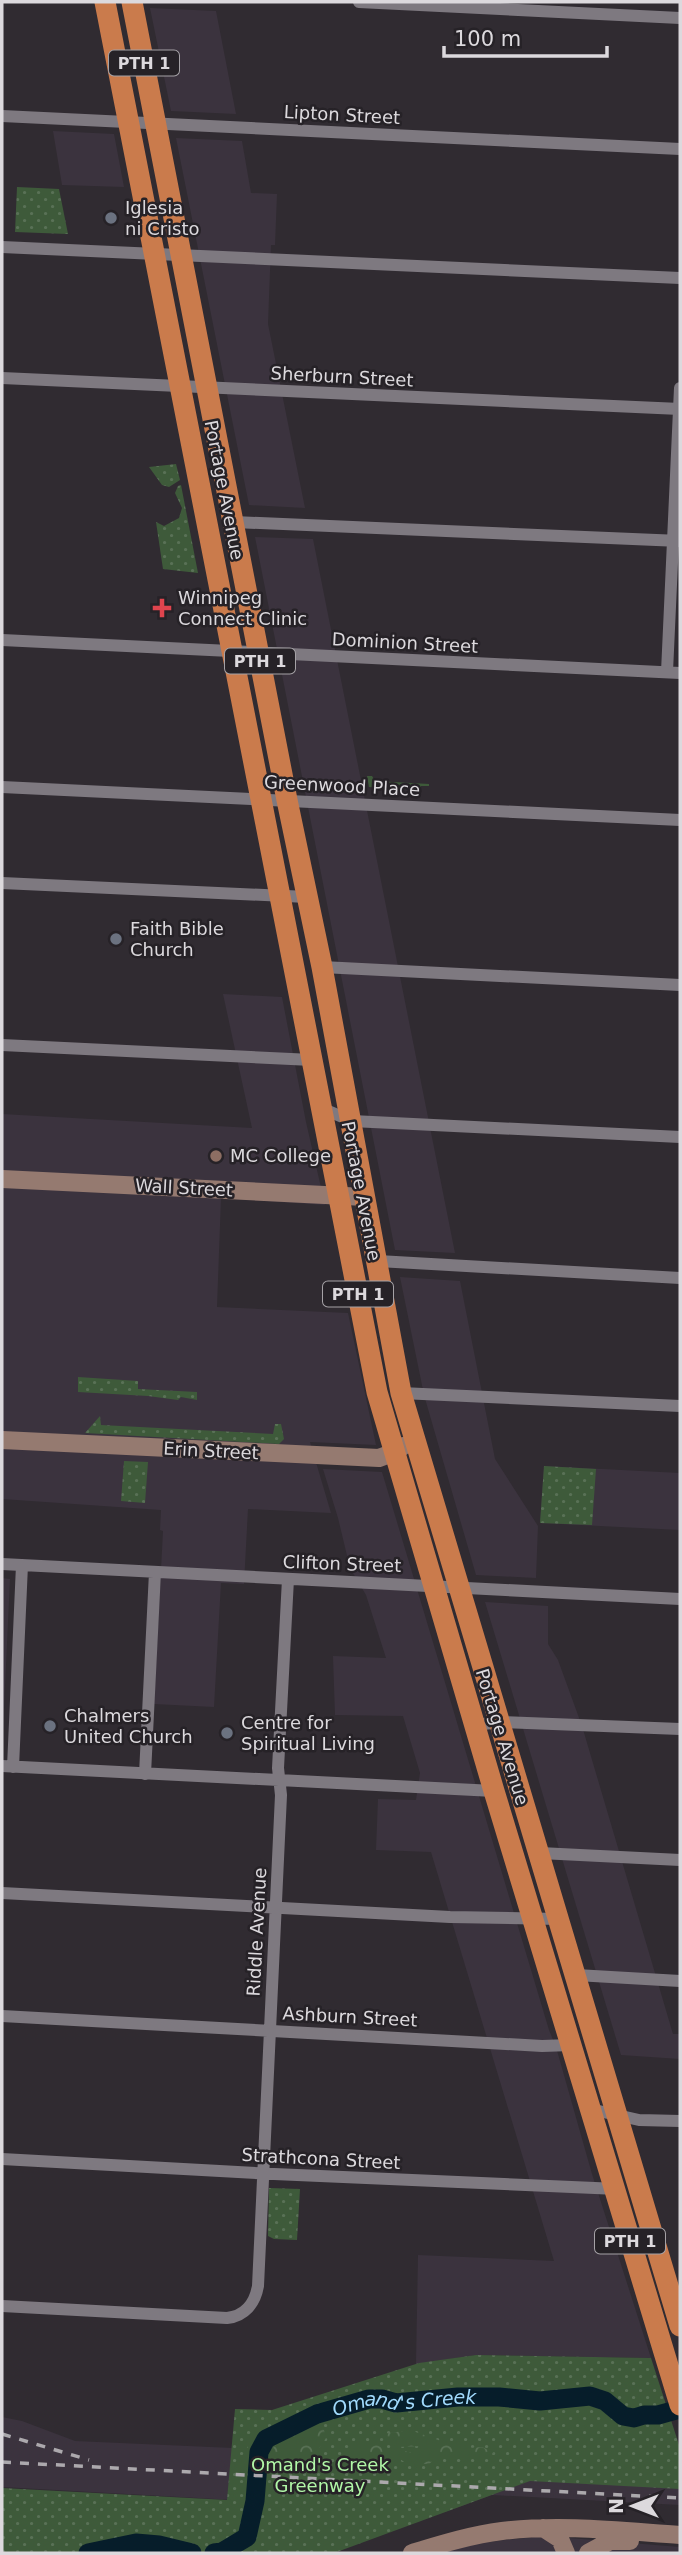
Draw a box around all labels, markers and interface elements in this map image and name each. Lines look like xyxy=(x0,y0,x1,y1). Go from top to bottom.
scale bar xyxy=(444,14,607,58)
text: 100 m xyxy=(454,27,521,51)
road number: PTH 1 xyxy=(109,50,179,76)
street label: Lipton Street xyxy=(283,101,401,128)
place label: Iglesia ni Cristo xyxy=(125,197,200,239)
marker: Iglesia ni Cristo xyxy=(103,210,119,226)
street label: Sherburn Street xyxy=(270,362,414,391)
street label: Portage Avenue xyxy=(201,418,248,562)
place label: Winnipeg Connect Clinic xyxy=(178,587,307,629)
marker: Winnipeg Connect Clinic xyxy=(152,598,172,618)
street label: Dominion Street xyxy=(331,628,479,657)
road number: PTH 1 xyxy=(225,648,295,674)
street label: Greenwood Place xyxy=(263,771,421,800)
place label: Faith Bible Church xyxy=(130,918,224,960)
marker: Faith Bible Church xyxy=(108,931,124,947)
street label: Portage Avenue xyxy=(338,1119,385,1263)
place label: MC College xyxy=(230,1145,331,1166)
marker: MC College xyxy=(208,1148,224,1164)
street label: Wall Street xyxy=(134,1174,234,1201)
road number: PTH 1 xyxy=(323,1282,393,1306)
street label: Erin Street xyxy=(163,1438,259,1463)
street label: Clifton Street xyxy=(282,1551,402,1576)
street label: Portage Avenue xyxy=(472,1666,533,1808)
place label: Chalmers United Church xyxy=(64,1705,193,1747)
place label: Centre for Spiritual Living xyxy=(241,1712,375,1754)
marker: Chalmers United Church xyxy=(42,1718,58,1734)
marker: Centre for Spiritual Living xyxy=(219,1725,235,1741)
street label: Riddle Avenue xyxy=(243,1867,270,1997)
street label: Ashburn Street xyxy=(282,2002,418,2031)
street label: Strathcona Street xyxy=(241,2144,401,2173)
road number: PTH 1 xyxy=(595,2228,665,2254)
water label: Omand's Creek xyxy=(330,2386,477,2420)
park label: Omand's Creek Greenway xyxy=(251,2454,389,2496)
north arrow xyxy=(598,2471,668,2541)
text: N xyxy=(605,2498,627,2514)

